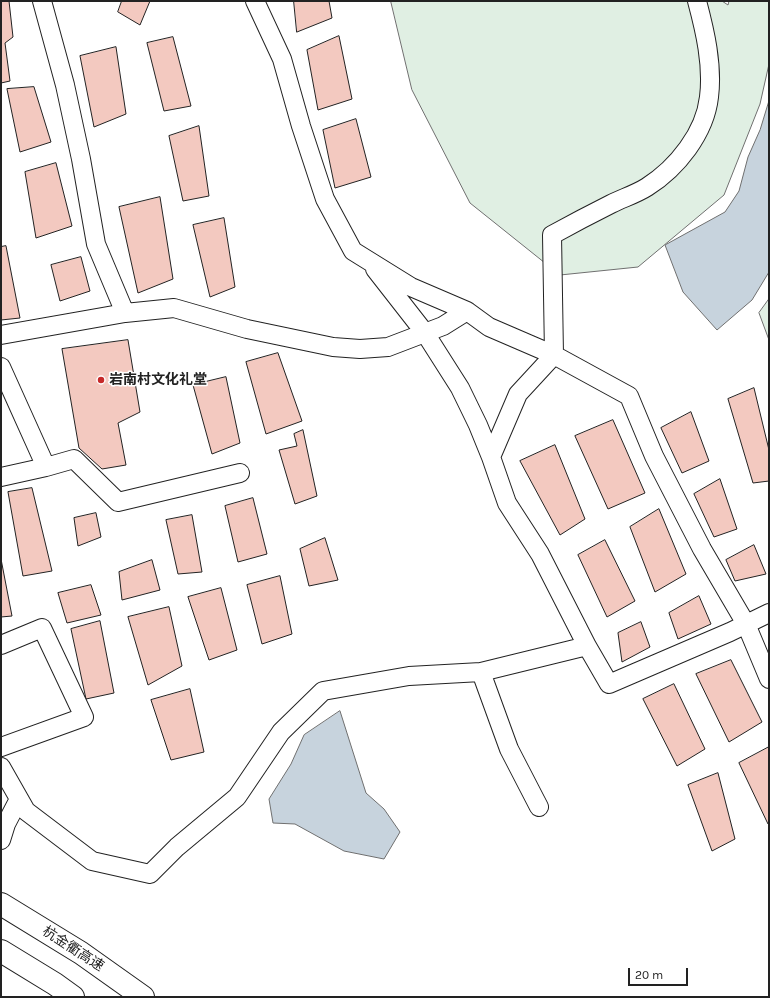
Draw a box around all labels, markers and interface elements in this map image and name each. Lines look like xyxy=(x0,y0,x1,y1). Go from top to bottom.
place label: 岩南村文化礼堂 xyxy=(109,372,207,388)
marker: 岩南村文化礼堂 xyxy=(96,375,106,385)
street label: 杭金衢高速 xyxy=(39,923,107,975)
scale bar xyxy=(630,960,690,986)
text: 20 m xyxy=(635,968,663,982)

